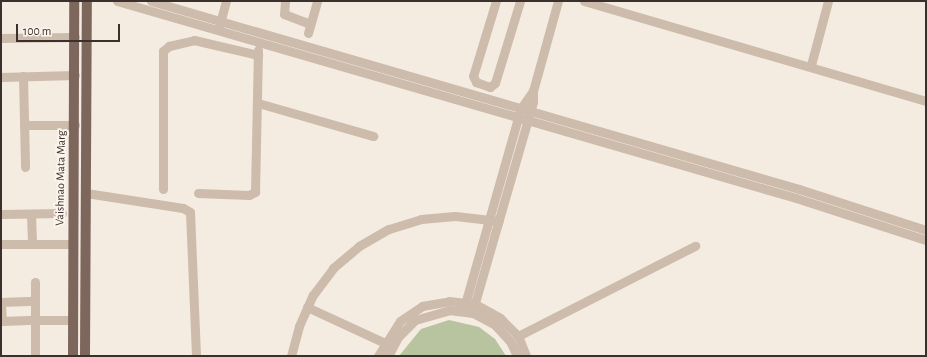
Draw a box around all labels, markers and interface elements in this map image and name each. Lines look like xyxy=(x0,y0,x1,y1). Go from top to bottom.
scale bar xyxy=(18,16,122,42)
text: 100 m xyxy=(23,25,51,37)
street label: Vaishnao Mata Marg xyxy=(53,130,69,226)

